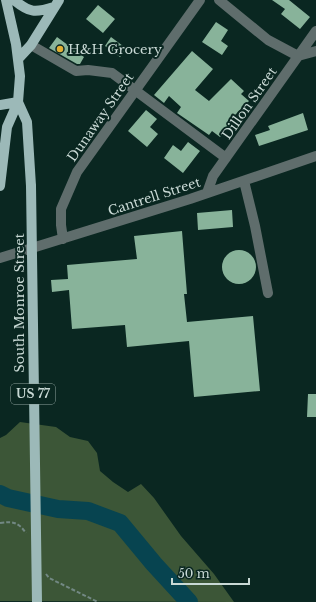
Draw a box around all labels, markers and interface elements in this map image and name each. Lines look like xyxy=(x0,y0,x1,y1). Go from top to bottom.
place label: H&H Grocery xyxy=(68,41,163,58)
marker: H&H Grocery xyxy=(55,44,65,54)
street label: Dillon Street xyxy=(218,64,281,143)
street label: Dunaway Street xyxy=(63,69,137,165)
street label: Cantrell Street xyxy=(106,173,203,219)
street label: South Monroe Street xyxy=(11,233,28,373)
road number: US 77 xyxy=(11,384,55,404)
scale bar xyxy=(172,560,249,586)
text: 50 m xyxy=(178,566,210,581)

